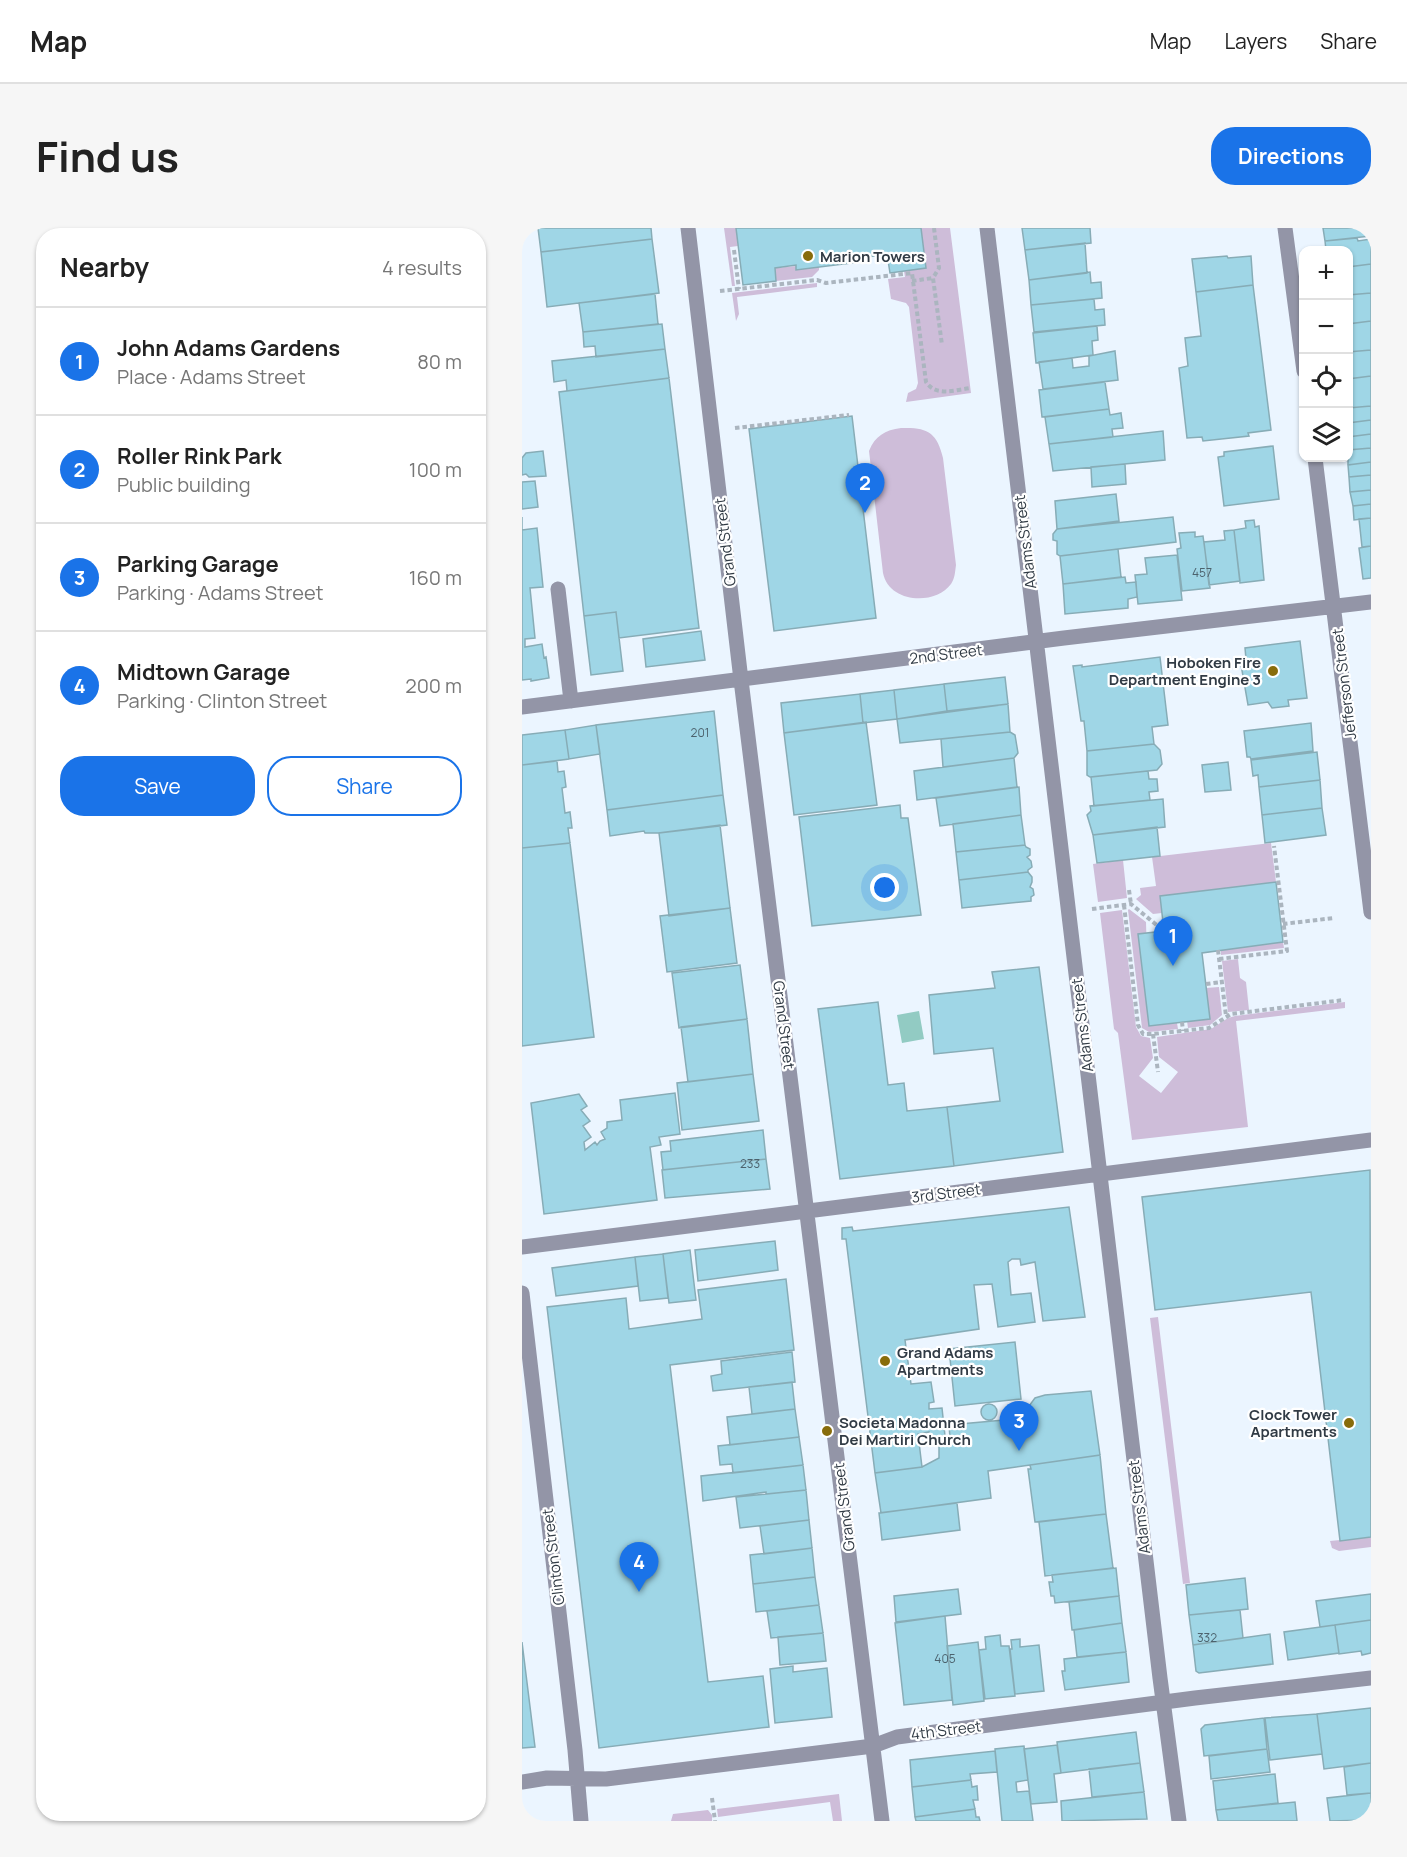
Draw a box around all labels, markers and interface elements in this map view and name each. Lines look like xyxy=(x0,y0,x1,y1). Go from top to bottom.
text: Map xyxy=(30,22,87,60)
text: Map xyxy=(1150,27,1191,55)
text: Layers xyxy=(1224,27,1287,55)
text: Share xyxy=(1320,27,1377,55)
text: Find us xyxy=(36,127,179,185)
button: Directions xyxy=(1211,127,1371,185)
place label: Marion Towers xyxy=(820,246,925,267)
map controls xyxy=(1299,246,1353,462)
button: + xyxy=(1299,246,1353,300)
text: Nearby xyxy=(60,249,149,285)
marker: Marion Towers xyxy=(801,249,815,263)
text: 4 results xyxy=(382,254,462,281)
button: − xyxy=(1299,300,1353,354)
text: John Adams Gardens xyxy=(117,333,340,363)
text: 1 xyxy=(75,348,84,375)
text: 80 m xyxy=(417,348,462,375)
button: locate xyxy=(1299,354,1353,408)
text: Place · Adams Street xyxy=(117,363,306,390)
button: layers xyxy=(1299,408,1353,462)
text: Roller Rink Park xyxy=(117,441,282,471)
text: 2 xyxy=(74,456,85,483)
text: 100 m xyxy=(409,456,462,483)
pin: 2 xyxy=(846,464,884,513)
text: Public building xyxy=(117,471,251,498)
street label: Adams Street xyxy=(1009,494,1041,590)
street label: Grand Street xyxy=(709,497,741,587)
text: Parking Garage xyxy=(117,549,279,579)
text: 3 xyxy=(74,564,85,591)
text: 160 m xyxy=(409,564,462,591)
house number: 457 xyxy=(1192,564,1212,581)
text: Parking · Adams Street xyxy=(117,579,324,606)
street label: Jefferson Street xyxy=(1327,627,1361,741)
street label: 2nd Street xyxy=(908,639,984,669)
place label: Hoboken Fire Department Engine 3 xyxy=(1109,652,1261,690)
text: Midtown Garage xyxy=(117,657,290,687)
marker: Hoboken Fire Department Engine 3 xyxy=(1266,664,1280,678)
text: 4 xyxy=(73,672,86,699)
text: 200 m xyxy=(405,672,462,699)
text: Parking · Clinton Street xyxy=(117,687,327,714)
house number: 201 xyxy=(691,724,709,741)
button: Save xyxy=(60,756,255,816)
button: Share xyxy=(267,756,462,816)
your location xyxy=(870,873,899,902)
pin: 1 xyxy=(1154,916,1192,966)
street label: Adams Street xyxy=(1066,977,1098,1073)
street label: Grand Street xyxy=(768,980,800,1070)
house number: 233 xyxy=(740,1155,760,1172)
street label: 3rd Street xyxy=(910,1178,982,1208)
place label: Grand Adams Apartments xyxy=(897,1342,994,1380)
marker: Grand Adams Apartments xyxy=(878,1354,892,1368)
pin: 3 xyxy=(1000,1402,1038,1451)
place label: Clock Tower Apartments xyxy=(1249,1404,1337,1442)
place label: Societa Madonna Dei Martiri Church xyxy=(839,1412,971,1450)
marker: Clock Tower Apartments xyxy=(1342,1416,1356,1430)
marker: Societa Madonna Dei Martiri Church xyxy=(820,1424,834,1438)
street label: Adams Street xyxy=(1123,1459,1155,1555)
street label: Grand Street xyxy=(828,1462,860,1552)
street label: Clinton Street xyxy=(537,1507,569,1607)
pin: 4 xyxy=(620,1542,658,1592)
house number: 332 xyxy=(1197,1629,1217,1646)
house number: 405 xyxy=(934,1650,956,1667)
street label: 4th Street xyxy=(910,1715,982,1745)

